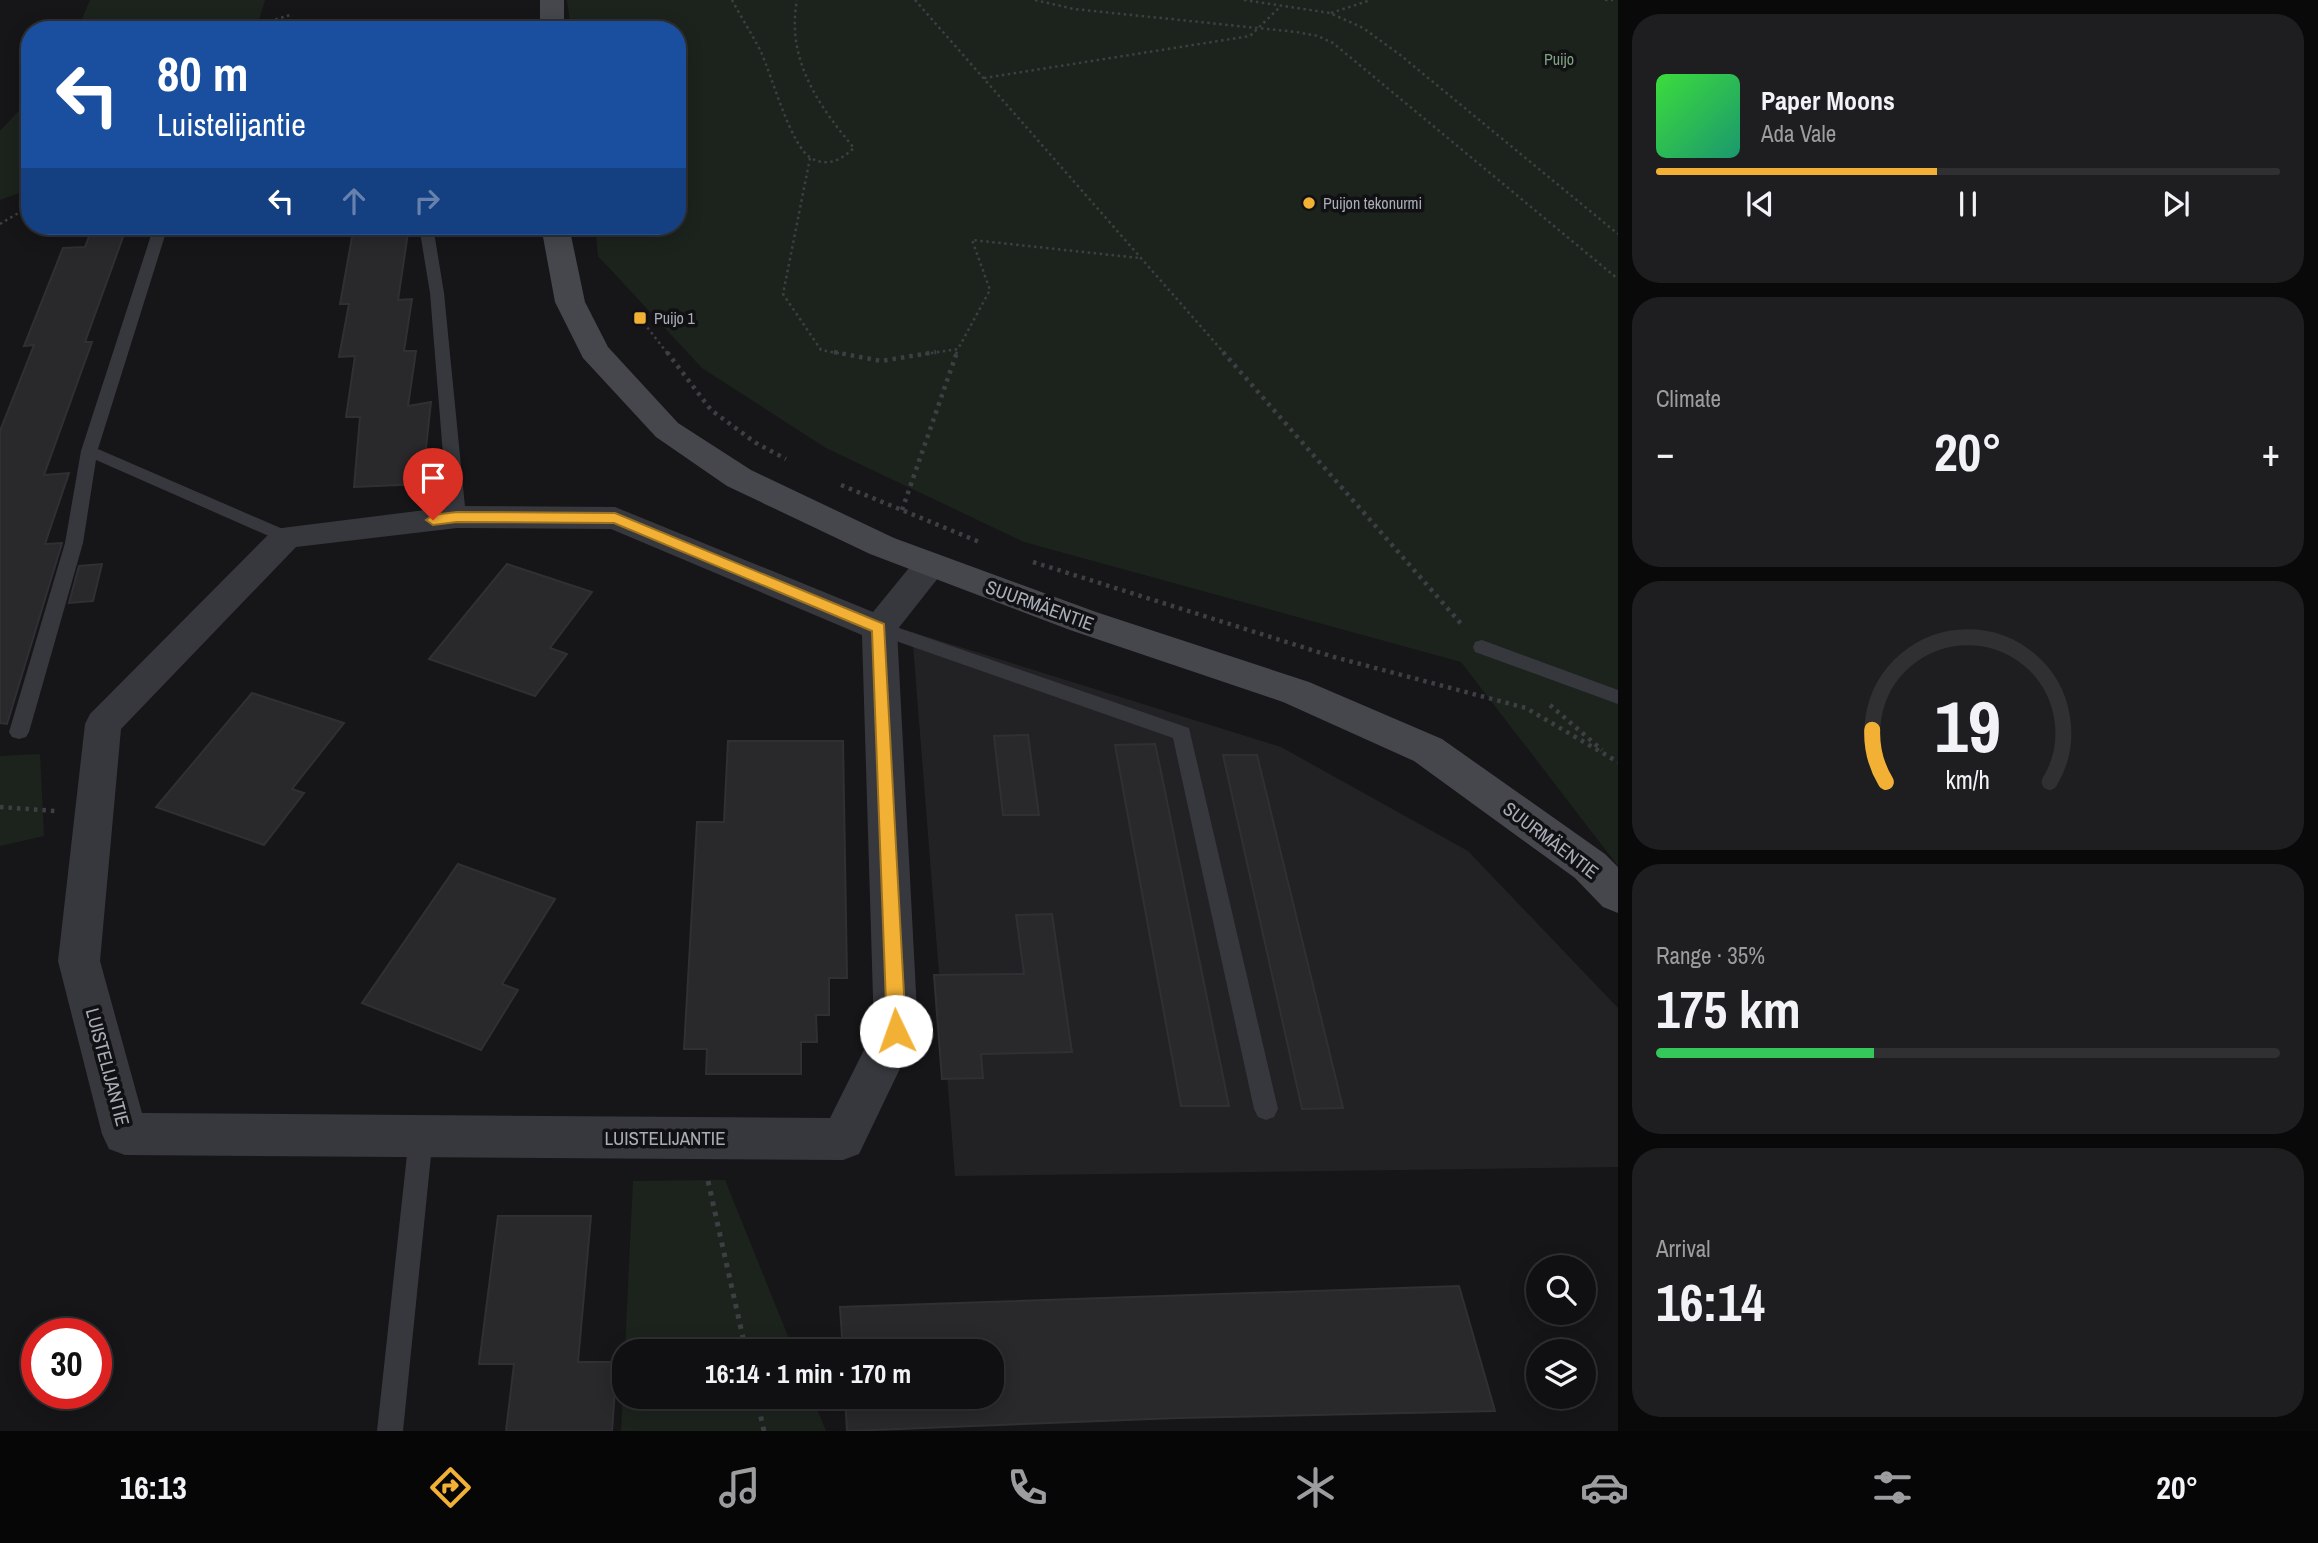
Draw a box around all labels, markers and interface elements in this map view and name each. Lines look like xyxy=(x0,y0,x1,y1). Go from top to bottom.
text: 80 m xyxy=(157,40,249,106)
park label: Puijo xyxy=(1544,48,1574,70)
icon: left xyxy=(42,49,133,140)
text: Paper Moons xyxy=(1761,83,1895,118)
text: Luistelijantie xyxy=(157,103,306,146)
text: Ada Vale xyxy=(1761,118,1836,149)
icon: left xyxy=(262,182,300,220)
icon: ahead xyxy=(335,182,373,220)
icon: right xyxy=(408,182,446,220)
icon: previous xyxy=(1741,185,1779,223)
icon: pause xyxy=(1949,185,1987,223)
icon: next xyxy=(2157,185,2195,223)
place label: Puijon tekonurmi xyxy=(1323,192,1422,214)
marker: Puijon tekonurmi xyxy=(1301,195,1317,211)
place label: Puijo 1 xyxy=(654,307,696,329)
marker: Puijo 1 xyxy=(632,310,648,326)
text: Climate xyxy=(1656,383,1721,414)
text: 20° xyxy=(1934,417,2002,487)
text: − xyxy=(1656,427,1674,478)
text: + xyxy=(2262,427,2280,478)
pin xyxy=(403,448,463,520)
icon: arrive xyxy=(414,459,452,497)
street label: SUURMÄENTIE xyxy=(982,573,1098,637)
text: 19 xyxy=(1935,677,2001,775)
text: km/h xyxy=(1946,762,1990,796)
street label: SUURMÄENTIE xyxy=(1498,795,1604,885)
text: Range · 35% xyxy=(1656,940,1765,971)
text: 175 km xyxy=(1656,974,1801,1044)
position arrow xyxy=(859,994,933,1068)
street label: LUISTELIJANTIE xyxy=(80,1005,136,1129)
street label: LUISTELIJANTIE xyxy=(604,1125,726,1151)
text: Arrival xyxy=(1656,1233,1711,1264)
map controls xyxy=(1526,1255,1596,1409)
button: search xyxy=(1526,1255,1596,1325)
text: 16:14 xyxy=(1656,1267,1765,1337)
speed limit sign: 30 xyxy=(21,1318,112,1409)
button: layers xyxy=(1526,1339,1596,1409)
text: 16:14 · 1 min · 170 m xyxy=(705,1356,911,1391)
icon: directions xyxy=(426,1463,475,1512)
icon: music xyxy=(715,1463,764,1512)
icon: phone xyxy=(1003,1463,1052,1512)
icon: climate xyxy=(1291,1463,1340,1512)
icon: car xyxy=(1580,1463,1629,1512)
icon: filters xyxy=(1868,1463,1917,1512)
text: 16:13 xyxy=(120,1466,187,1509)
text: 20° xyxy=(2156,1466,2198,1509)

